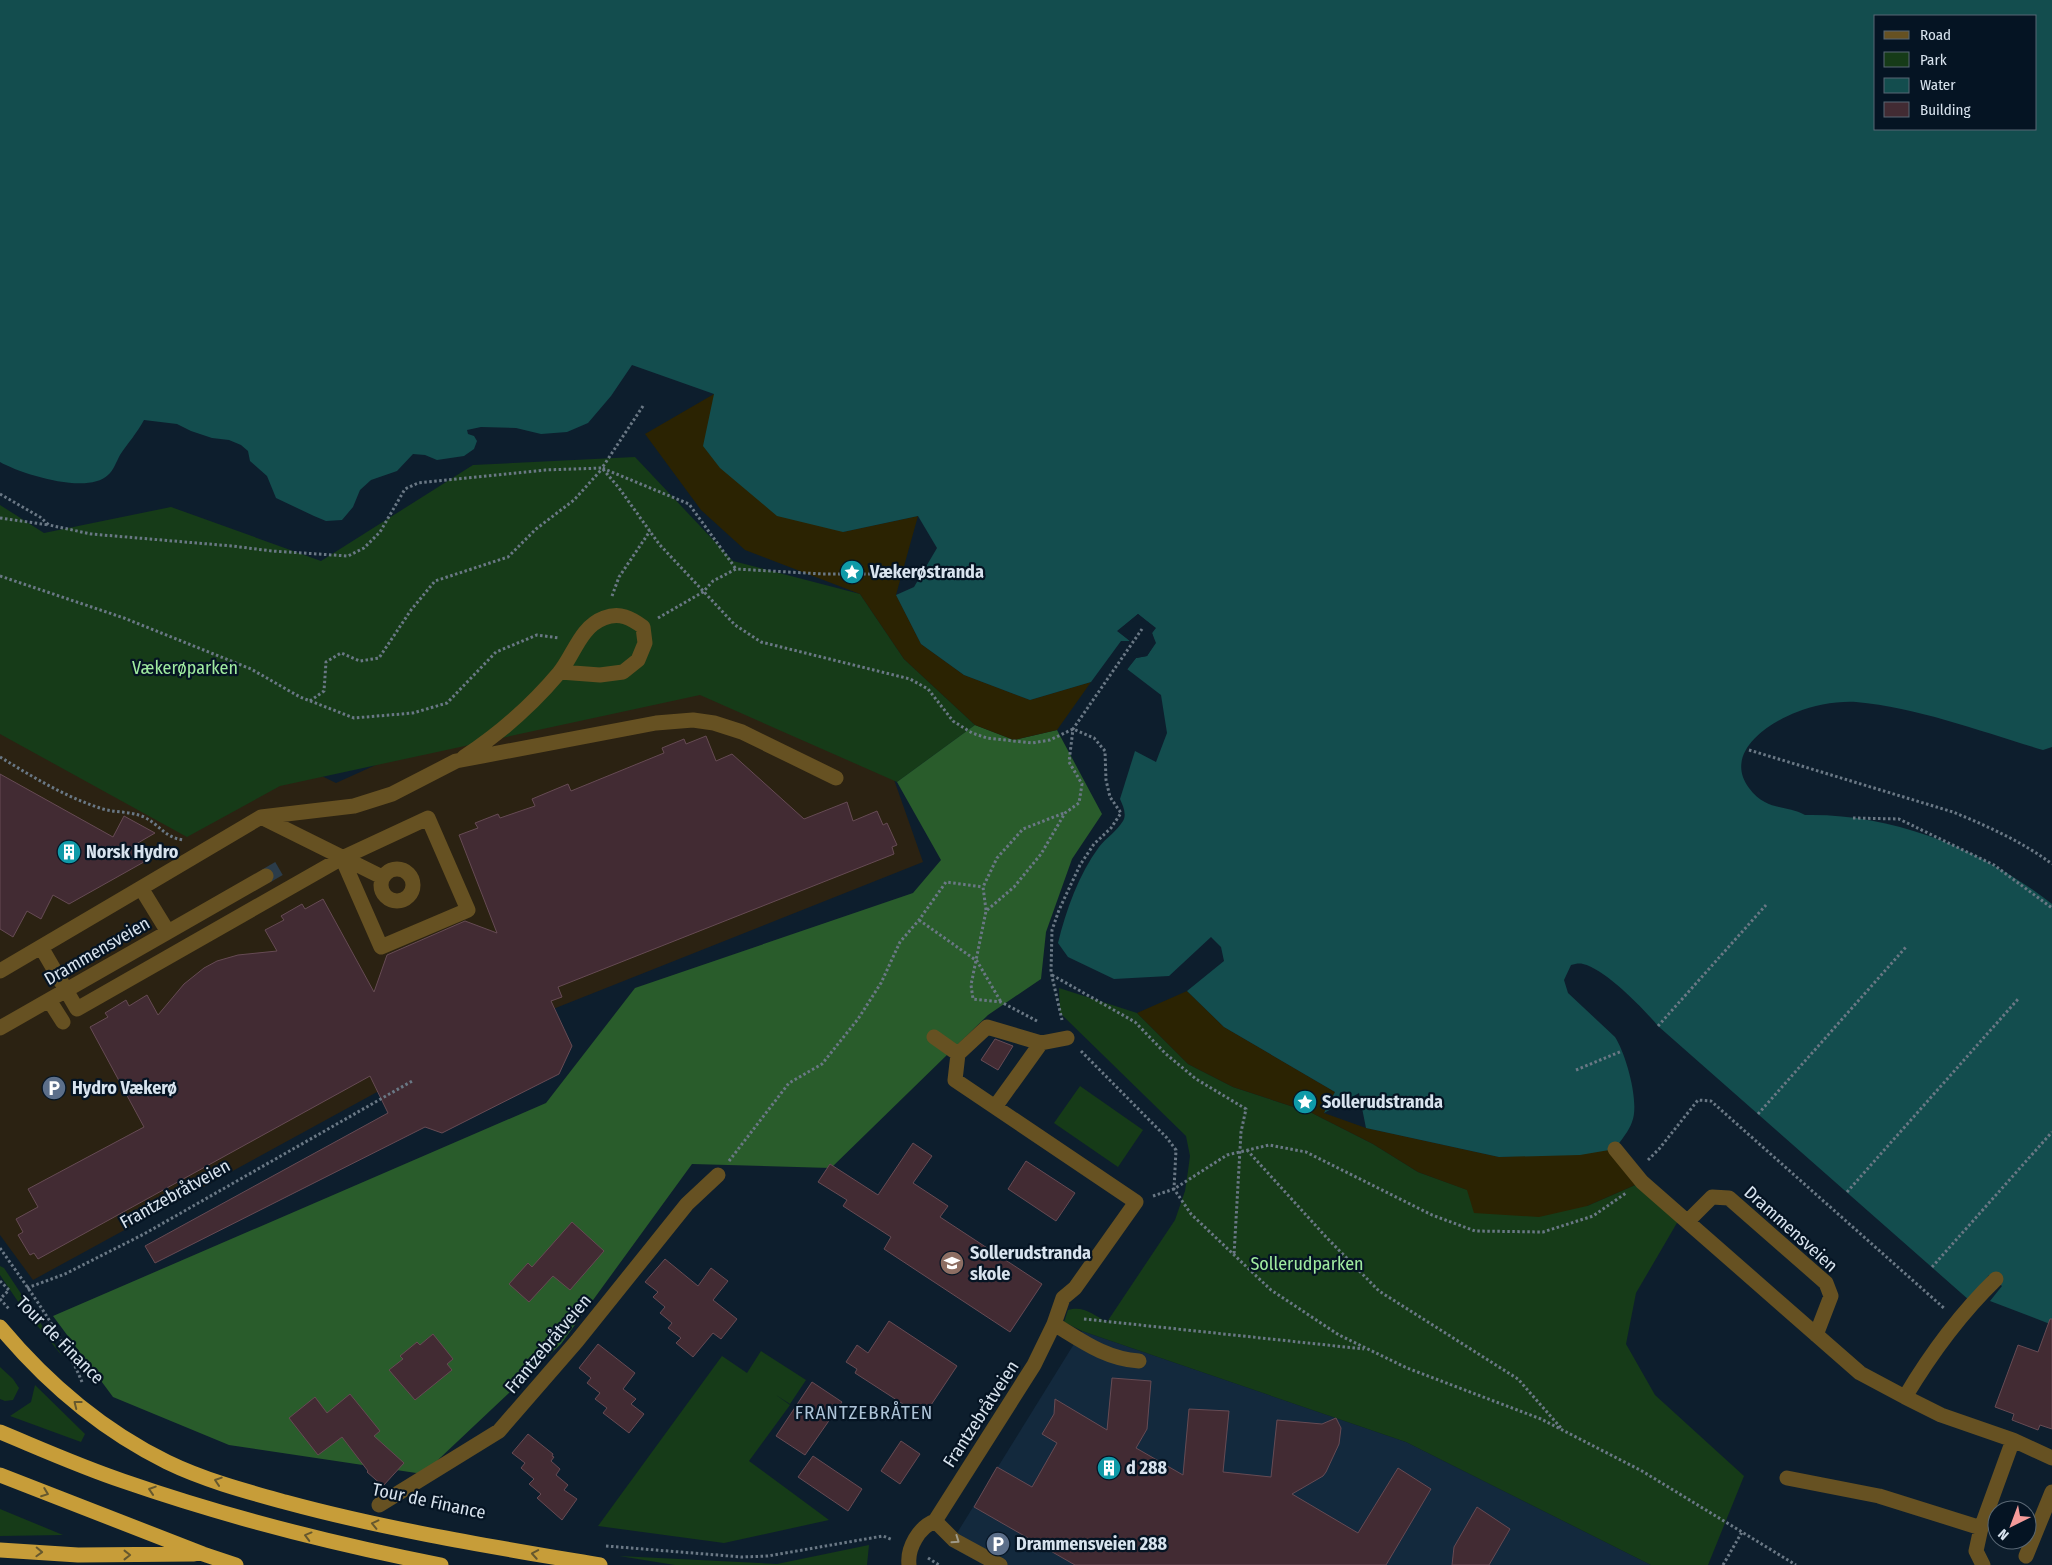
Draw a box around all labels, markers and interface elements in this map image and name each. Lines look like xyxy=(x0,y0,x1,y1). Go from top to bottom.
legend xyxy=(1874,15,2037,130)
text: Road xyxy=(1920,26,1951,44)
text: Park xyxy=(1920,51,1947,69)
text: Water xyxy=(1920,76,1956,94)
text: Building xyxy=(1920,101,1971,119)
place icon: Vækerøstranda xyxy=(839,559,865,585)
place label: Vækerøstranda xyxy=(869,561,984,583)
park label: Vækerøparken xyxy=(132,657,238,679)
building icon: Norsk Hydro xyxy=(56,839,82,865)
place label: Norsk Hydro xyxy=(86,841,179,863)
street label: Drammensveien xyxy=(40,912,154,990)
parking icon: Hydro Vækerø xyxy=(41,1075,67,1101)
place label: Hydro Vækerø xyxy=(72,1077,177,1099)
place icon: Sollerudstranda xyxy=(1292,1089,1318,1115)
place label: Sollerudstranda xyxy=(1322,1091,1443,1113)
street label: Frantzebråtveien xyxy=(116,1155,234,1233)
street label: Drammensveien xyxy=(1740,1181,1842,1277)
place label: Sollerudstranda skole xyxy=(970,1242,1091,1285)
school or university icon: Sollerudstranda skole xyxy=(939,1250,965,1276)
park label: Sollerudparken xyxy=(1250,1253,1364,1275)
street label: Frantzebråtveien xyxy=(500,1290,596,1398)
street label: Tour de Finance xyxy=(11,1291,109,1389)
street label: Frantzebråtveien xyxy=(938,1357,1024,1471)
one-way arrow xyxy=(74,1401,83,1409)
district label: FRANTZEBRÅTEN xyxy=(795,1401,933,1424)
building icon: d 288 xyxy=(1096,1455,1122,1481)
place label: d 288 xyxy=(1126,1457,1167,1479)
one-way arrow xyxy=(215,1477,223,1487)
street label: Tour de Finance xyxy=(370,1478,488,1524)
one-way arrow xyxy=(148,1486,156,1496)
one-way arrow xyxy=(41,1487,49,1497)
north arrow xyxy=(1987,1500,2037,1550)
one-way arrow xyxy=(371,1519,379,1530)
text: N xyxy=(1995,1525,2012,1543)
one-way arrow xyxy=(303,1531,312,1542)
parking icon: Drammensveien 288 xyxy=(985,1531,1011,1557)
place label: Drammensveien 288 xyxy=(1016,1533,1168,1555)
one-way arrow xyxy=(950,1534,959,1542)
one-way arrow xyxy=(36,1546,44,1557)
one-way arrow xyxy=(530,1549,538,1560)
one-way arrow xyxy=(124,1550,131,1560)

